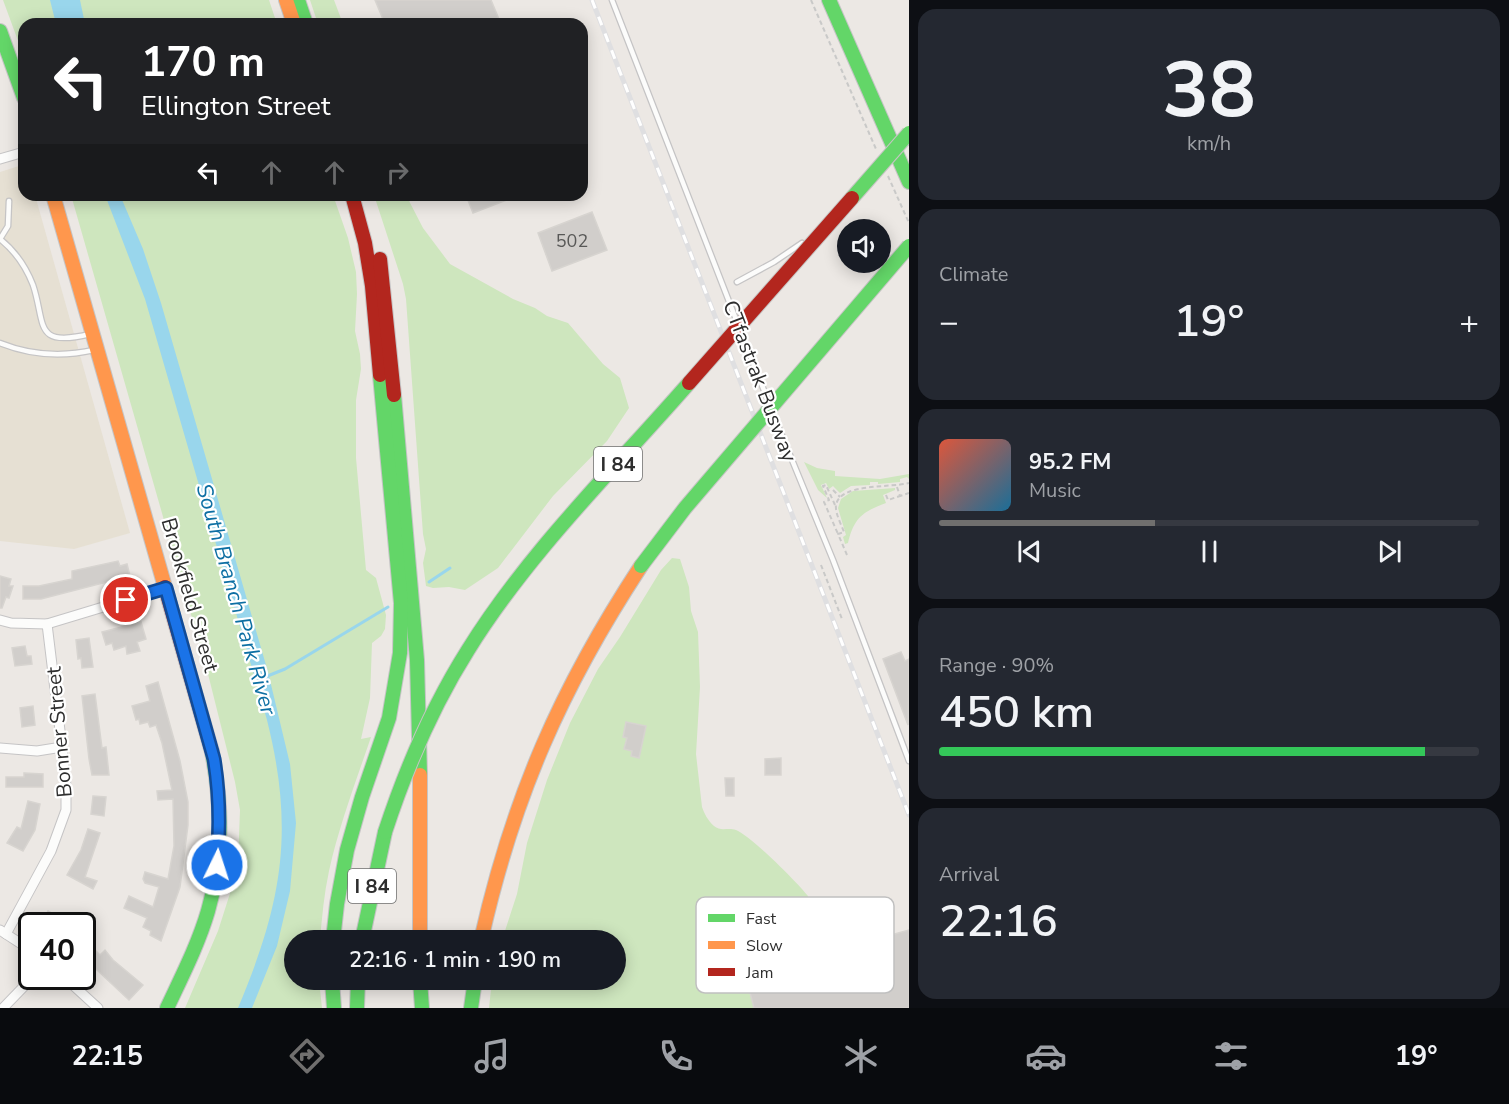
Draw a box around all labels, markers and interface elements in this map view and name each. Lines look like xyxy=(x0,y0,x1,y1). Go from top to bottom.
text: 170 m xyxy=(141,34,265,91)
text: 38 xyxy=(1162,37,1256,144)
icon: left xyxy=(42,42,120,120)
text: Ellington Street xyxy=(141,88,330,125)
text: km/h xyxy=(1187,130,1231,157)
icon: left xyxy=(192,156,225,189)
icon: ahead xyxy=(255,156,288,189)
icon: ahead xyxy=(318,156,351,189)
icon: right xyxy=(381,156,414,189)
map controls xyxy=(837,219,891,273)
button: sound xyxy=(837,219,891,273)
house number: 502 xyxy=(556,229,588,253)
text: Climate xyxy=(939,261,1008,288)
text: 19° xyxy=(1174,291,1244,352)
street label: CTfastrak Busway xyxy=(716,296,804,466)
text: − xyxy=(939,300,959,345)
text: + xyxy=(1459,300,1479,345)
road number: I 84 xyxy=(594,447,642,481)
text: 95.2 FM xyxy=(1029,447,1111,477)
text: Music xyxy=(1029,477,1081,504)
water label: South Branch Park River xyxy=(189,480,284,719)
street label: Brookfield Street xyxy=(155,515,226,676)
icon: previous xyxy=(1013,535,1046,568)
icon: pause xyxy=(1193,535,1226,568)
icon: next xyxy=(1373,535,1406,568)
pin xyxy=(100,574,151,625)
icon: arrive xyxy=(109,583,142,616)
text: Range · 90% xyxy=(939,652,1054,679)
street label: Bonner Street xyxy=(39,665,79,799)
text: 450 km xyxy=(939,682,1094,743)
position arrow xyxy=(185,833,249,897)
text: Arrival xyxy=(939,861,999,888)
road number: I 84 xyxy=(348,869,396,903)
text: 22:16 xyxy=(939,891,1058,952)
legend xyxy=(696,897,894,993)
text: Fast xyxy=(746,908,777,930)
speed limit sign: 40 xyxy=(18,912,96,990)
text: Slow xyxy=(746,935,783,957)
text: 22:16 · 1 min · 190 m xyxy=(349,945,561,975)
text: Jam xyxy=(745,962,773,984)
icon: directions xyxy=(286,1035,328,1077)
icon: music xyxy=(471,1035,513,1077)
icon: phone xyxy=(655,1035,697,1077)
icon: climate xyxy=(840,1035,882,1077)
icon: car xyxy=(1025,1035,1067,1077)
icon: filters xyxy=(1210,1035,1252,1077)
text: 22:15 xyxy=(71,1038,143,1075)
text: 19° xyxy=(1395,1038,1437,1075)

